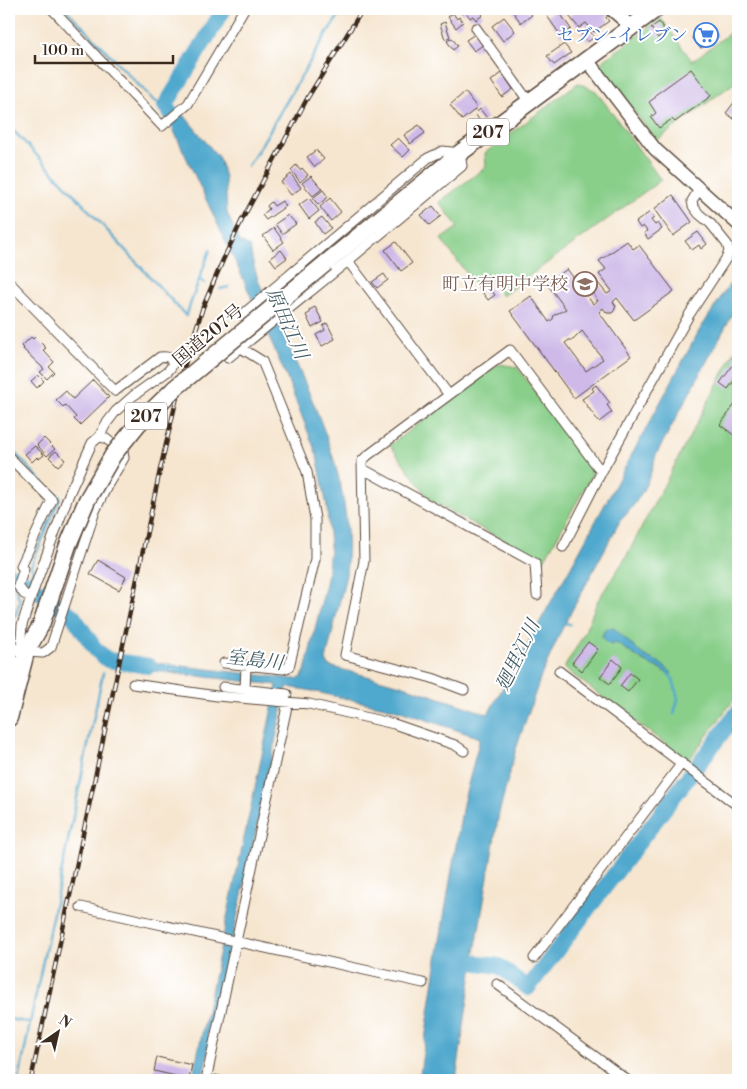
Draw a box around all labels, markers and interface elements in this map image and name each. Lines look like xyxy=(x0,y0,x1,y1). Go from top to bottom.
supermarket icon: セブン-イレブン xyxy=(693,22,719,48)
place label: セブン-イレブン xyxy=(556,24,688,47)
scale bar xyxy=(35,32,172,64)
text: 100 m xyxy=(42,41,84,60)
road number: 207 xyxy=(467,118,509,146)
school or university icon: 町立有明中学校 xyxy=(572,271,598,297)
place label: 町立有明中学校 xyxy=(442,273,568,296)
water label: 原田江川 xyxy=(261,284,314,365)
street label: 国道207号 xyxy=(168,299,248,372)
road number: 207 xyxy=(125,402,167,430)
water label: 廻里江川 xyxy=(490,614,546,695)
water label: 室島川 xyxy=(225,645,287,676)
north arrow xyxy=(32,1006,82,1056)
text: N xyxy=(55,1011,74,1033)

